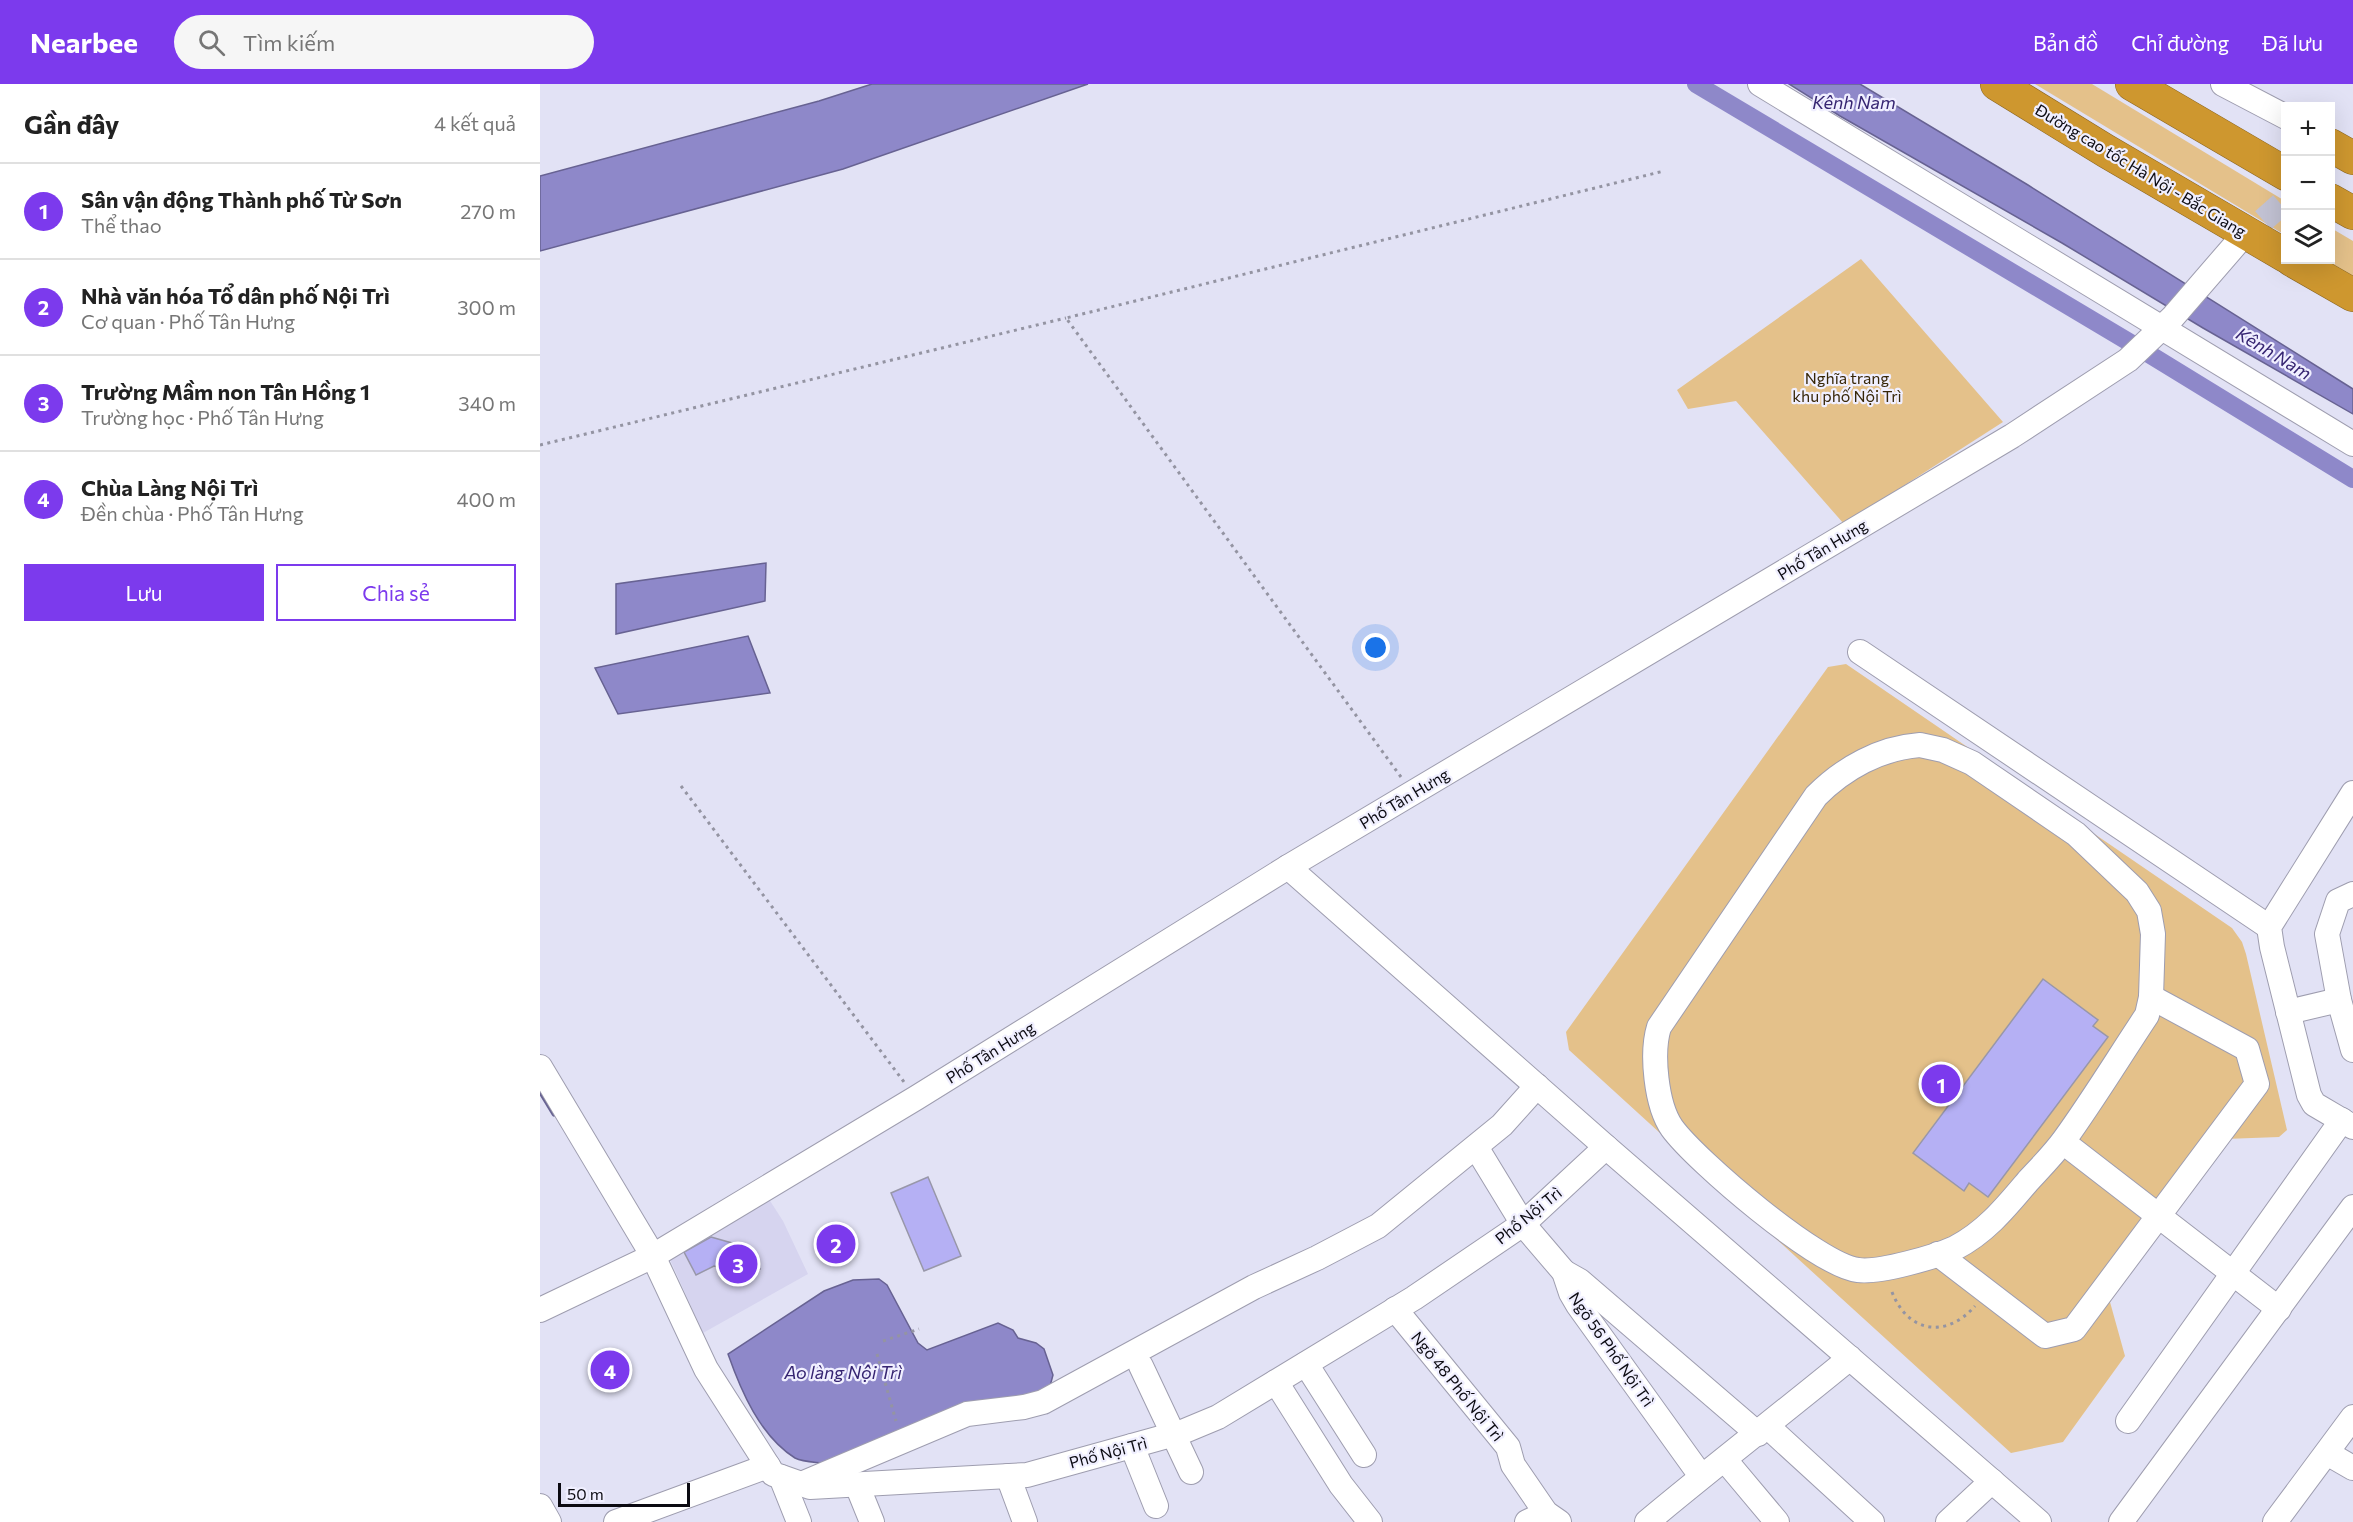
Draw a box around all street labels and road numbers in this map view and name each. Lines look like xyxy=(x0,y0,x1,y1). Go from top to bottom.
street label: Đường cao tốc Hà Nội - Bắc Giang xyxy=(2031,99,2250,241)
street label: Phố Tân Hưng xyxy=(1774,515,1871,583)
street label: Phố Tân Hưng xyxy=(1356,764,1453,832)
street label: Phố Tân Hưng xyxy=(942,1017,1038,1087)
street label: Phố Nội Trì xyxy=(1491,1182,1565,1248)
street label: Ngõ 56 Phố Nội Trì xyxy=(1565,1288,1659,1410)
street label: Ngõ 48 Phố Nội Trì xyxy=(1408,1327,1508,1445)
street label: Phố Nội Trì xyxy=(1067,1432,1149,1472)

